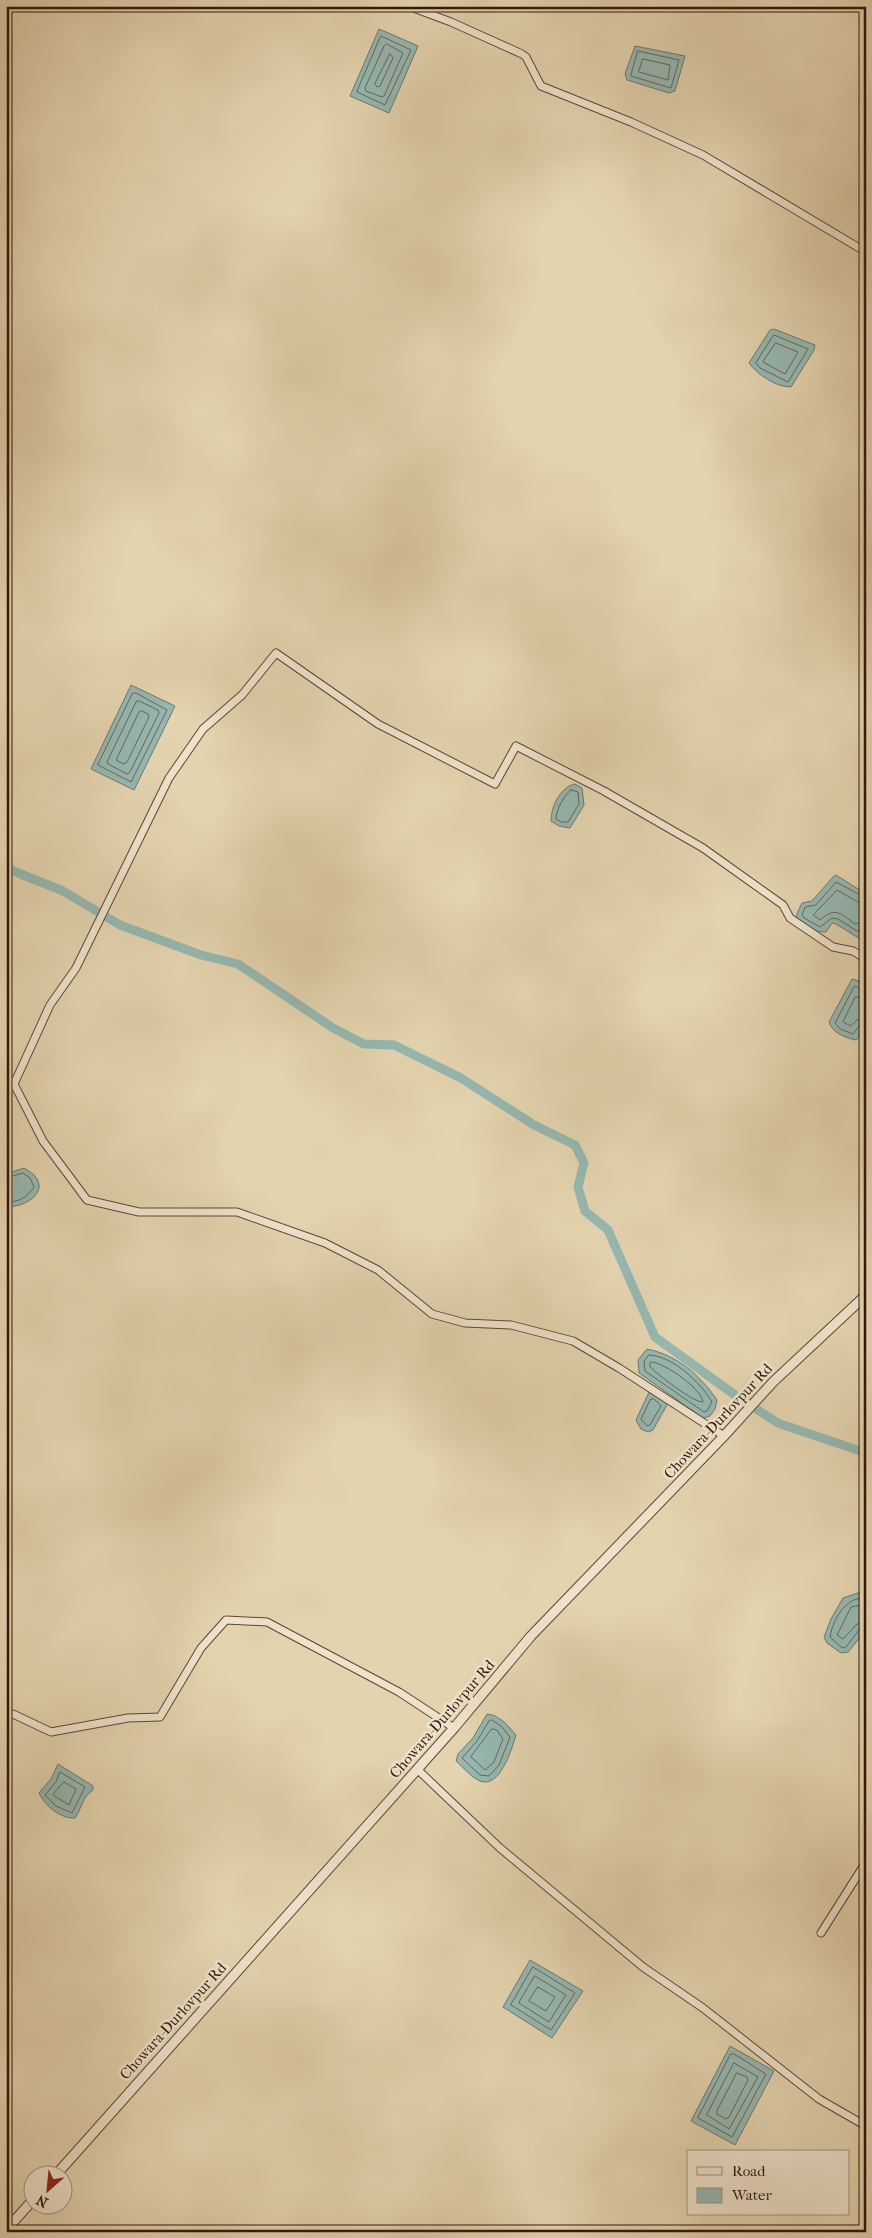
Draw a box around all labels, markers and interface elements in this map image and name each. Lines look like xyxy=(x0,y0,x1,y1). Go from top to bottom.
street label: Chowara-Durlovpur Rd xyxy=(660,1359,777,1482)
street label: Chowara-Durlovpur Rd xyxy=(386,1655,499,1782)
street label: Chowara-Durlovpur Rd xyxy=(116,1958,231,2083)
legend xyxy=(687,2150,850,2216)
text: Road xyxy=(732,2162,766,2180)
north arrow xyxy=(22,2166,72,2216)
text: Water xyxy=(731,2186,772,2204)
text: N xyxy=(33,2191,51,2211)

